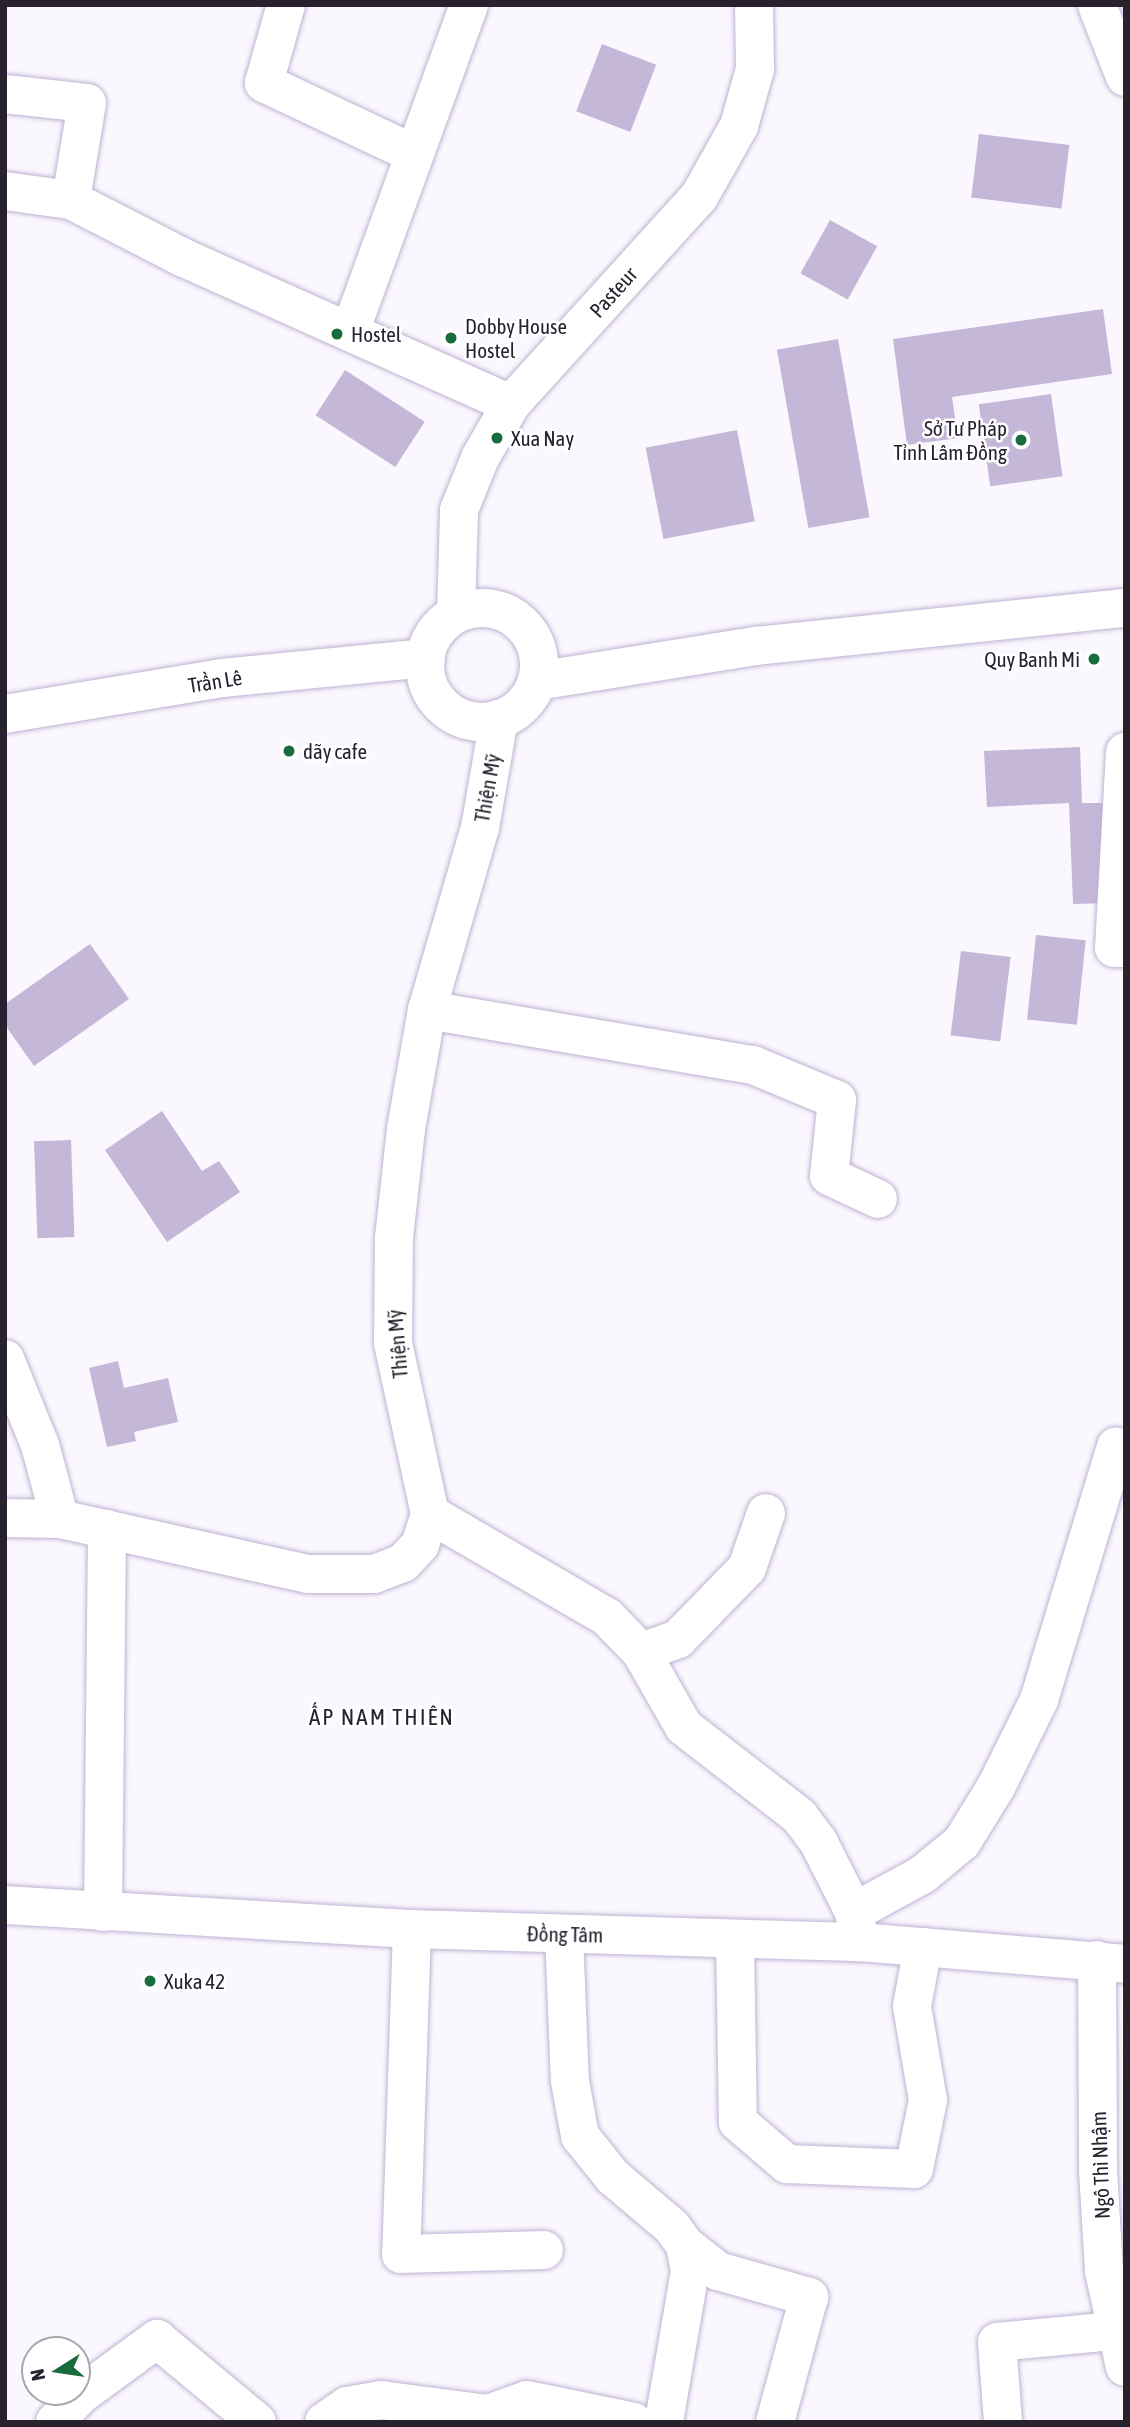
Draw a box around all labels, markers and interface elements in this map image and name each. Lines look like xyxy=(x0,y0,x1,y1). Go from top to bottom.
street label: Pasteur xyxy=(584,262,642,322)
place label: Dobby House Hostel xyxy=(465,313,567,363)
place label: Hostel xyxy=(351,321,401,347)
marker: Hostel xyxy=(329,326,345,342)
marker: Dobby House Hostel xyxy=(443,330,459,346)
place label: Sở Tư Pháp Tỉnh Lâm Đồng xyxy=(893,415,1007,465)
place label: Xua Nay xyxy=(511,425,574,451)
marker: Xua Nay xyxy=(489,430,505,446)
marker: Sở Tư Pháp Tỉnh Lâm Đồng xyxy=(1013,432,1029,448)
place label: Quy Banh Mi xyxy=(984,646,1080,672)
marker: Quy Banh Mi xyxy=(1086,651,1102,667)
street label: Trần Lê xyxy=(186,664,244,698)
place label: dãy cafe xyxy=(303,738,367,764)
marker: dãy cafe xyxy=(281,743,297,759)
street label: Thiện Mỹ xyxy=(469,752,505,824)
street label: Thiện Mỹ xyxy=(381,1308,413,1380)
district label: ẤP NAM THIÊN xyxy=(311,1703,453,1731)
street label: Đồng Tâm xyxy=(527,1921,603,1947)
place label: Xuka 42 xyxy=(164,1968,225,1994)
marker: Xuka 42 xyxy=(142,1973,158,1989)
street label: Ngô Thì Nhậm xyxy=(1086,2111,1114,2219)
north arrow xyxy=(21,2336,91,2406)
text: N xyxy=(25,2367,49,2383)

